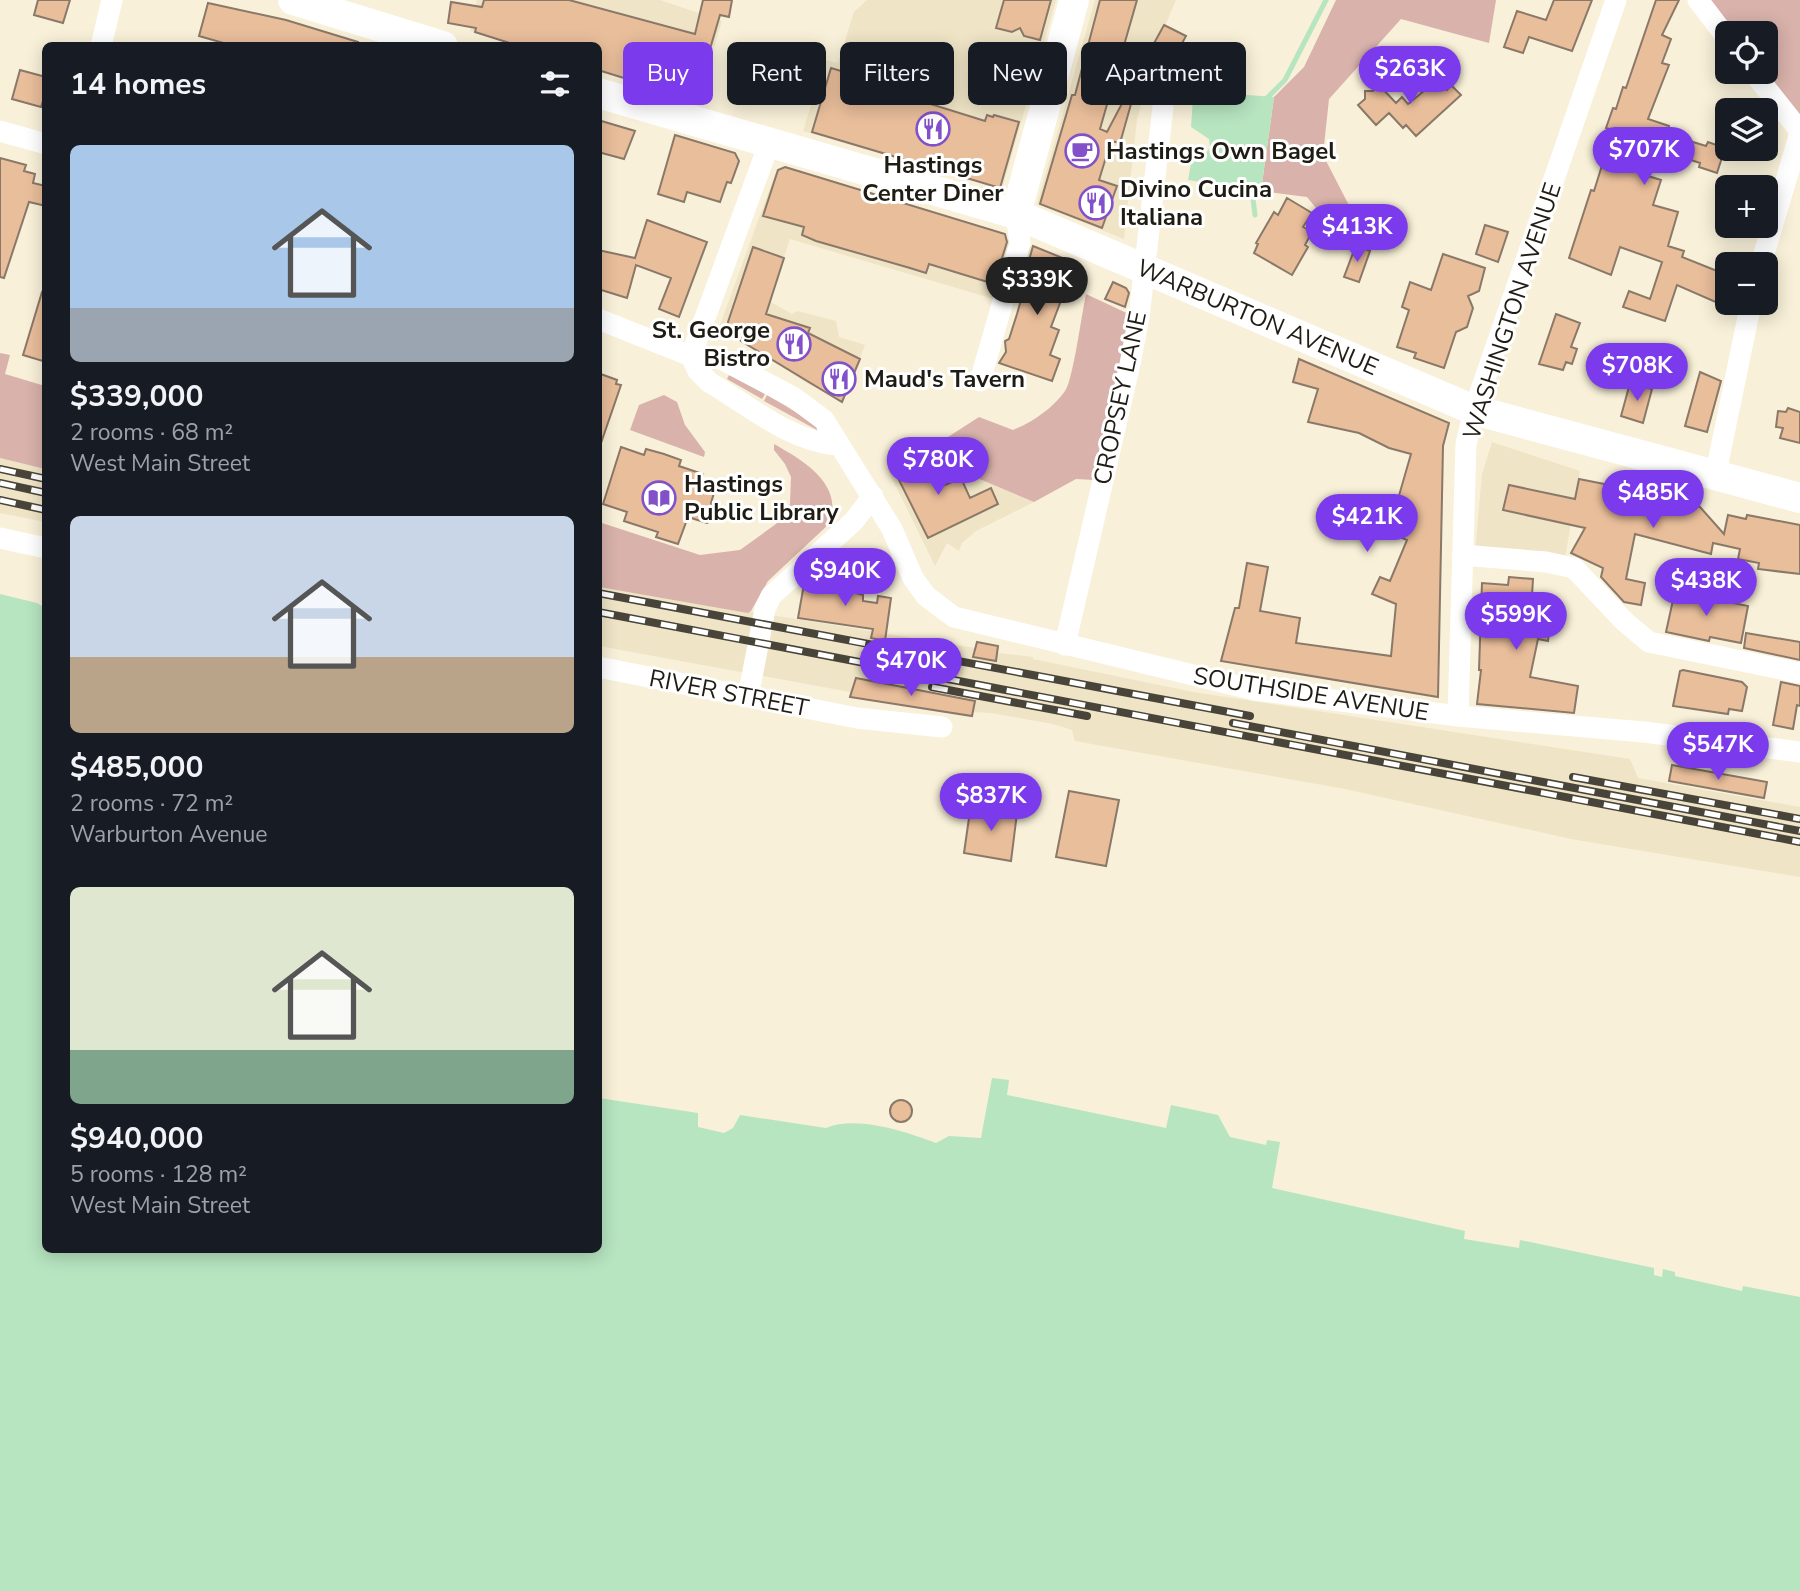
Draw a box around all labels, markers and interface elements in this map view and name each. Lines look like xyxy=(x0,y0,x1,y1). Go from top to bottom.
map controls xyxy=(1715,21,1778,315)
button: locate xyxy=(1715,21,1778,84)
chip: Buy xyxy=(623,42,713,105)
chip: Rent xyxy=(727,42,826,105)
chip: Filters xyxy=(840,42,954,105)
chip: New xyxy=(968,42,1067,105)
chip: Apartment xyxy=(1081,42,1246,105)
pin: $263K xyxy=(1361,46,1459,106)
text: $263K xyxy=(1375,53,1445,84)
text: 14 homes xyxy=(70,64,206,105)
icon: filters xyxy=(536,65,574,103)
button: layers xyxy=(1715,98,1778,161)
restaurant icon: Hastings Center Diner xyxy=(914,110,952,148)
pin: $707K xyxy=(1595,128,1693,187)
cafe icon: Hastings Own Bagel xyxy=(1063,132,1101,170)
text: $707K xyxy=(1609,134,1679,165)
place label: Hastings Own Bagel xyxy=(1106,135,1336,167)
place label: Hastings Center Diner xyxy=(862,149,1004,209)
place label: Divino Cucina Italiana xyxy=(1120,173,1272,233)
button: + xyxy=(1715,175,1778,238)
street label: WASHINGTON AVENUE xyxy=(1455,179,1569,443)
restaurant icon: Divino Cucina Italiana xyxy=(1077,184,1115,222)
icon: home xyxy=(259,190,385,316)
pin: $413K xyxy=(1308,204,1406,264)
text: $413K xyxy=(1322,211,1392,242)
street label: WARBURTON AVENUE xyxy=(1132,252,1383,383)
button: − xyxy=(1715,252,1778,315)
pin: $339K xyxy=(988,258,1086,317)
text: $339K xyxy=(1002,264,1072,295)
street label: CROPSEY LANE xyxy=(1086,308,1154,488)
place label: St. George Bistro xyxy=(652,314,770,374)
restaurant icon: St. George Bistro xyxy=(775,325,813,363)
pin: $708K xyxy=(1588,344,1686,403)
text: $708K xyxy=(1602,350,1672,381)
restaurant icon: Maud's Tavern xyxy=(820,360,858,398)
place label: Maud's Tavern xyxy=(864,363,1025,395)
text: $339,000 xyxy=(70,376,203,417)
text: 2 rooms · 68 m² xyxy=(70,417,233,448)
pin: $780K xyxy=(889,438,987,497)
text: $780K xyxy=(903,444,973,475)
text: West Main Street xyxy=(70,448,250,479)
place label: Hastings Public Library xyxy=(684,468,839,528)
pin: $485K xyxy=(1604,470,1702,530)
text: $485K xyxy=(1618,477,1688,508)
library icon: Hastings Public Library xyxy=(640,479,678,517)
pin: $421K xyxy=(1318,494,1416,554)
text: $421K xyxy=(1332,501,1402,532)
pin: $940K xyxy=(796,548,894,608)
text: $940K xyxy=(810,555,880,586)
pin: $438K xyxy=(1657,558,1755,618)
icon: home xyxy=(259,561,385,687)
text: $438K xyxy=(1671,565,1741,596)
pin: $599K xyxy=(1467,592,1565,652)
text: $599K xyxy=(1481,599,1551,630)
pin: $470K xyxy=(862,638,960,698)
text: $470K xyxy=(876,645,946,676)
street label: SOUTHSIDE AVENUE xyxy=(1191,660,1431,728)
street label: RIVER STREET xyxy=(646,662,812,724)
pin: $547K xyxy=(1669,722,1767,782)
text: $547K xyxy=(1683,729,1753,760)
text: $485,000 xyxy=(70,747,203,788)
pin: $837K xyxy=(942,774,1040,833)
text: $837K xyxy=(956,780,1026,811)
text: 2 rooms · 72 m² xyxy=(70,788,233,819)
text: Warburton Avenue xyxy=(70,819,268,850)
icon: home xyxy=(259,932,385,1058)
text: $940,000 xyxy=(70,1118,203,1159)
text: 5 rooms · 128 m² xyxy=(70,1159,247,1190)
text: West Main Street xyxy=(70,1190,250,1221)

